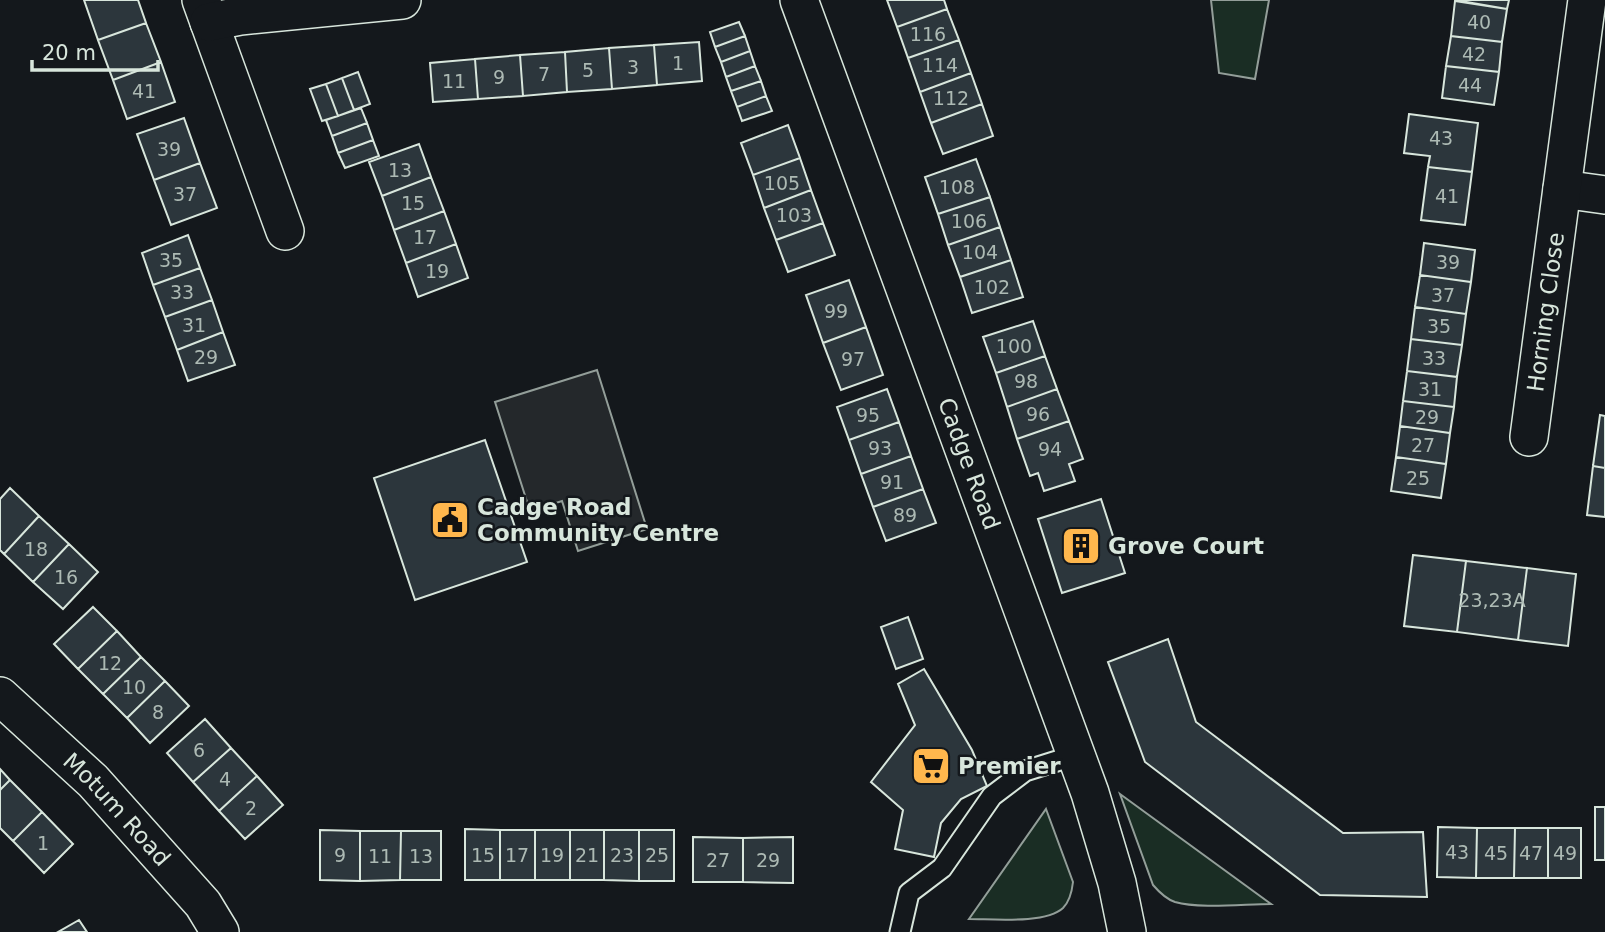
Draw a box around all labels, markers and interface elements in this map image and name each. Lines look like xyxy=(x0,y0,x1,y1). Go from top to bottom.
house number: 40 xyxy=(1467,11,1491,33)
house number: 116 xyxy=(910,23,946,45)
scale bar xyxy=(32,28,158,72)
text: 20 m xyxy=(42,41,96,65)
house number: 42 xyxy=(1462,43,1486,65)
house number: 1 xyxy=(672,52,684,74)
house number: 114 xyxy=(922,54,958,76)
house number: 3 xyxy=(627,56,639,78)
house number: 5 xyxy=(582,59,594,81)
house number: 7 xyxy=(538,63,550,85)
house number: 9 xyxy=(493,66,505,88)
house number: 11 xyxy=(442,70,466,92)
house number: 44 xyxy=(1458,74,1482,96)
house number: 41 xyxy=(132,80,156,102)
house number: 112 xyxy=(933,87,969,109)
house number: 43 xyxy=(1429,127,1453,149)
house number: 39 xyxy=(157,138,181,160)
house number: 13 xyxy=(388,159,412,181)
house number: 105 xyxy=(764,172,800,194)
house number: 108 xyxy=(939,176,975,198)
house number: 37 xyxy=(173,183,197,205)
house number: 41 xyxy=(1435,185,1459,207)
house number: 15 xyxy=(401,192,425,214)
house number: 103 xyxy=(776,204,812,226)
house number: 106 xyxy=(951,210,987,232)
house number: 17 xyxy=(413,226,437,248)
street label: Horning Close xyxy=(1522,231,1569,393)
house number: 104 xyxy=(962,241,998,263)
house number: 35 xyxy=(159,249,183,271)
house number: 39 xyxy=(1436,251,1460,273)
house number: 19 xyxy=(425,260,449,282)
house number: 102 xyxy=(974,276,1010,298)
house number: 33 xyxy=(170,281,194,303)
house number: 37 xyxy=(1431,284,1455,306)
house number: 99 xyxy=(824,300,848,322)
house number: 31 xyxy=(182,314,206,336)
house number: 35 xyxy=(1427,315,1451,337)
house number: 100 xyxy=(996,335,1032,357)
house number: 29 xyxy=(194,346,218,368)
house number: 33 xyxy=(1422,347,1446,369)
house number: 97 xyxy=(841,348,865,370)
house number: 98 xyxy=(1014,370,1038,392)
house number: 31 xyxy=(1418,378,1442,400)
street label: Cadge Road xyxy=(933,394,1005,533)
house number: 96 xyxy=(1026,403,1050,425)
house number: 95 xyxy=(856,404,880,426)
house number: 29 xyxy=(1415,406,1439,428)
house number: 27 xyxy=(1411,434,1435,456)
house number: 93 xyxy=(868,437,892,459)
house number: 94 xyxy=(1038,438,1062,460)
house number: 25 xyxy=(1406,467,1430,489)
house number: 91 xyxy=(880,471,904,493)
place label: Cadge Road Community Centre xyxy=(477,494,719,546)
public building icon: Cadge Road Community Centre xyxy=(429,499,471,541)
house number: 89 xyxy=(893,504,917,526)
building icon: Grove Court xyxy=(1060,525,1102,567)
place label: Grove Court xyxy=(1108,533,1264,559)
house number: 18 xyxy=(24,538,48,560)
house number: 16 xyxy=(54,566,78,588)
house number: 23,23A xyxy=(1458,589,1526,611)
house number: 12 xyxy=(98,652,122,674)
house number: 10 xyxy=(122,676,146,698)
house number: 8 xyxy=(152,701,164,723)
house number: 6 xyxy=(193,739,205,761)
supermarket icon: Premier xyxy=(910,745,952,787)
street label: Motum Road xyxy=(58,747,176,871)
place label: Premier xyxy=(958,753,1061,779)
house number: 4 xyxy=(219,768,231,790)
house number: 2 xyxy=(245,797,257,819)
house number: 1 xyxy=(37,832,49,854)
house number: 43 xyxy=(1445,841,1469,863)
house number: 45 xyxy=(1484,842,1508,864)
house number: 47 xyxy=(1519,842,1543,864)
house number: 49 xyxy=(1553,842,1577,864)
house number: 9 xyxy=(334,844,346,866)
house number: 15 xyxy=(471,844,495,866)
house number: 17 xyxy=(505,844,529,866)
house number: 19 xyxy=(540,844,564,866)
house number: 21 xyxy=(575,844,599,866)
house number: 23 xyxy=(610,844,634,866)
house number: 25 xyxy=(645,844,669,866)
house number: 11 xyxy=(368,845,392,867)
house number: 13 xyxy=(409,845,433,867)
house number: 27 xyxy=(706,849,730,871)
house number: 29 xyxy=(756,849,780,871)

